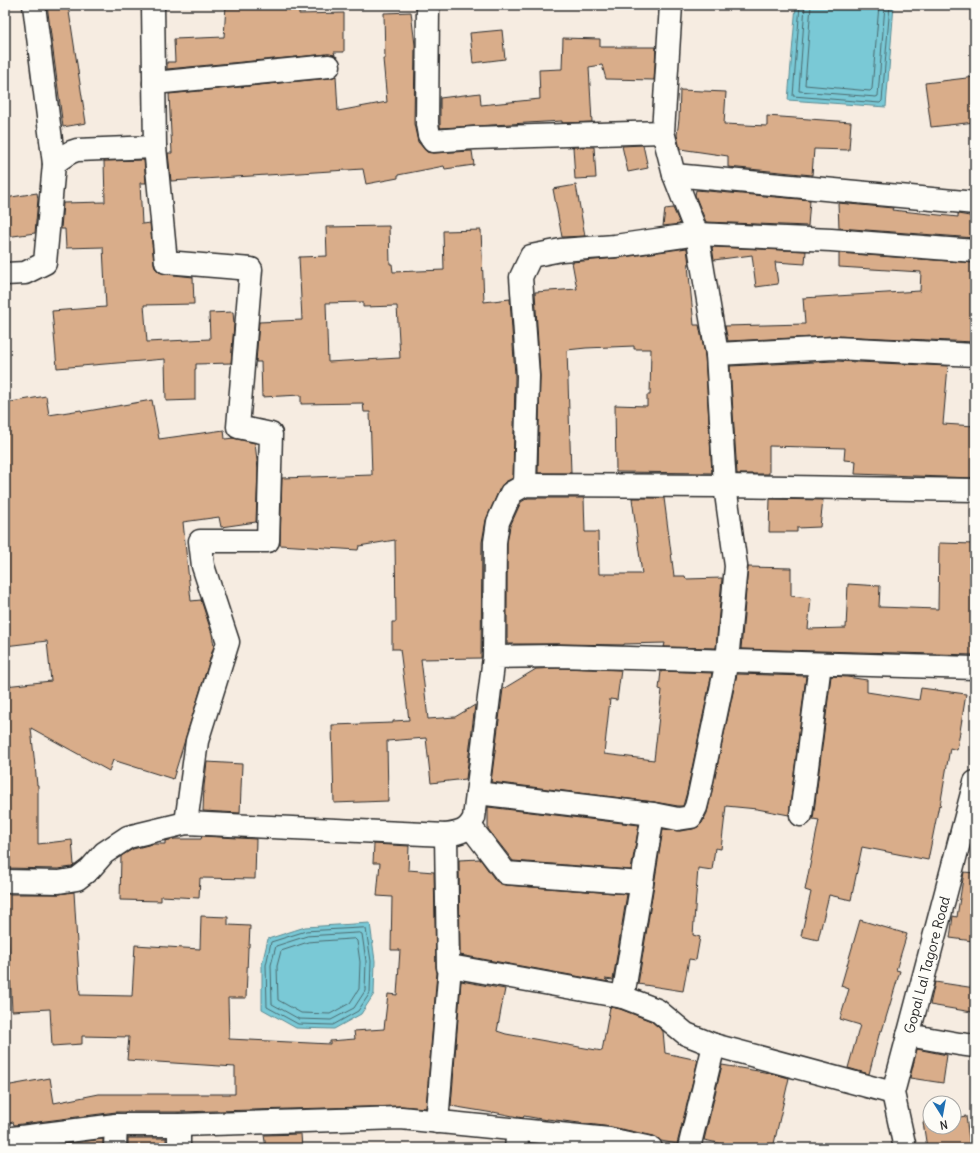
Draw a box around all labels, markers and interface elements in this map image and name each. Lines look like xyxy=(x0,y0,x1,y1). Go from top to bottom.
street label: Gopal Lal Tagore Road xyxy=(900,894,954,1036)
north arrow xyxy=(922,1095,962,1135)
text: N xyxy=(939,1117,949,1132)

